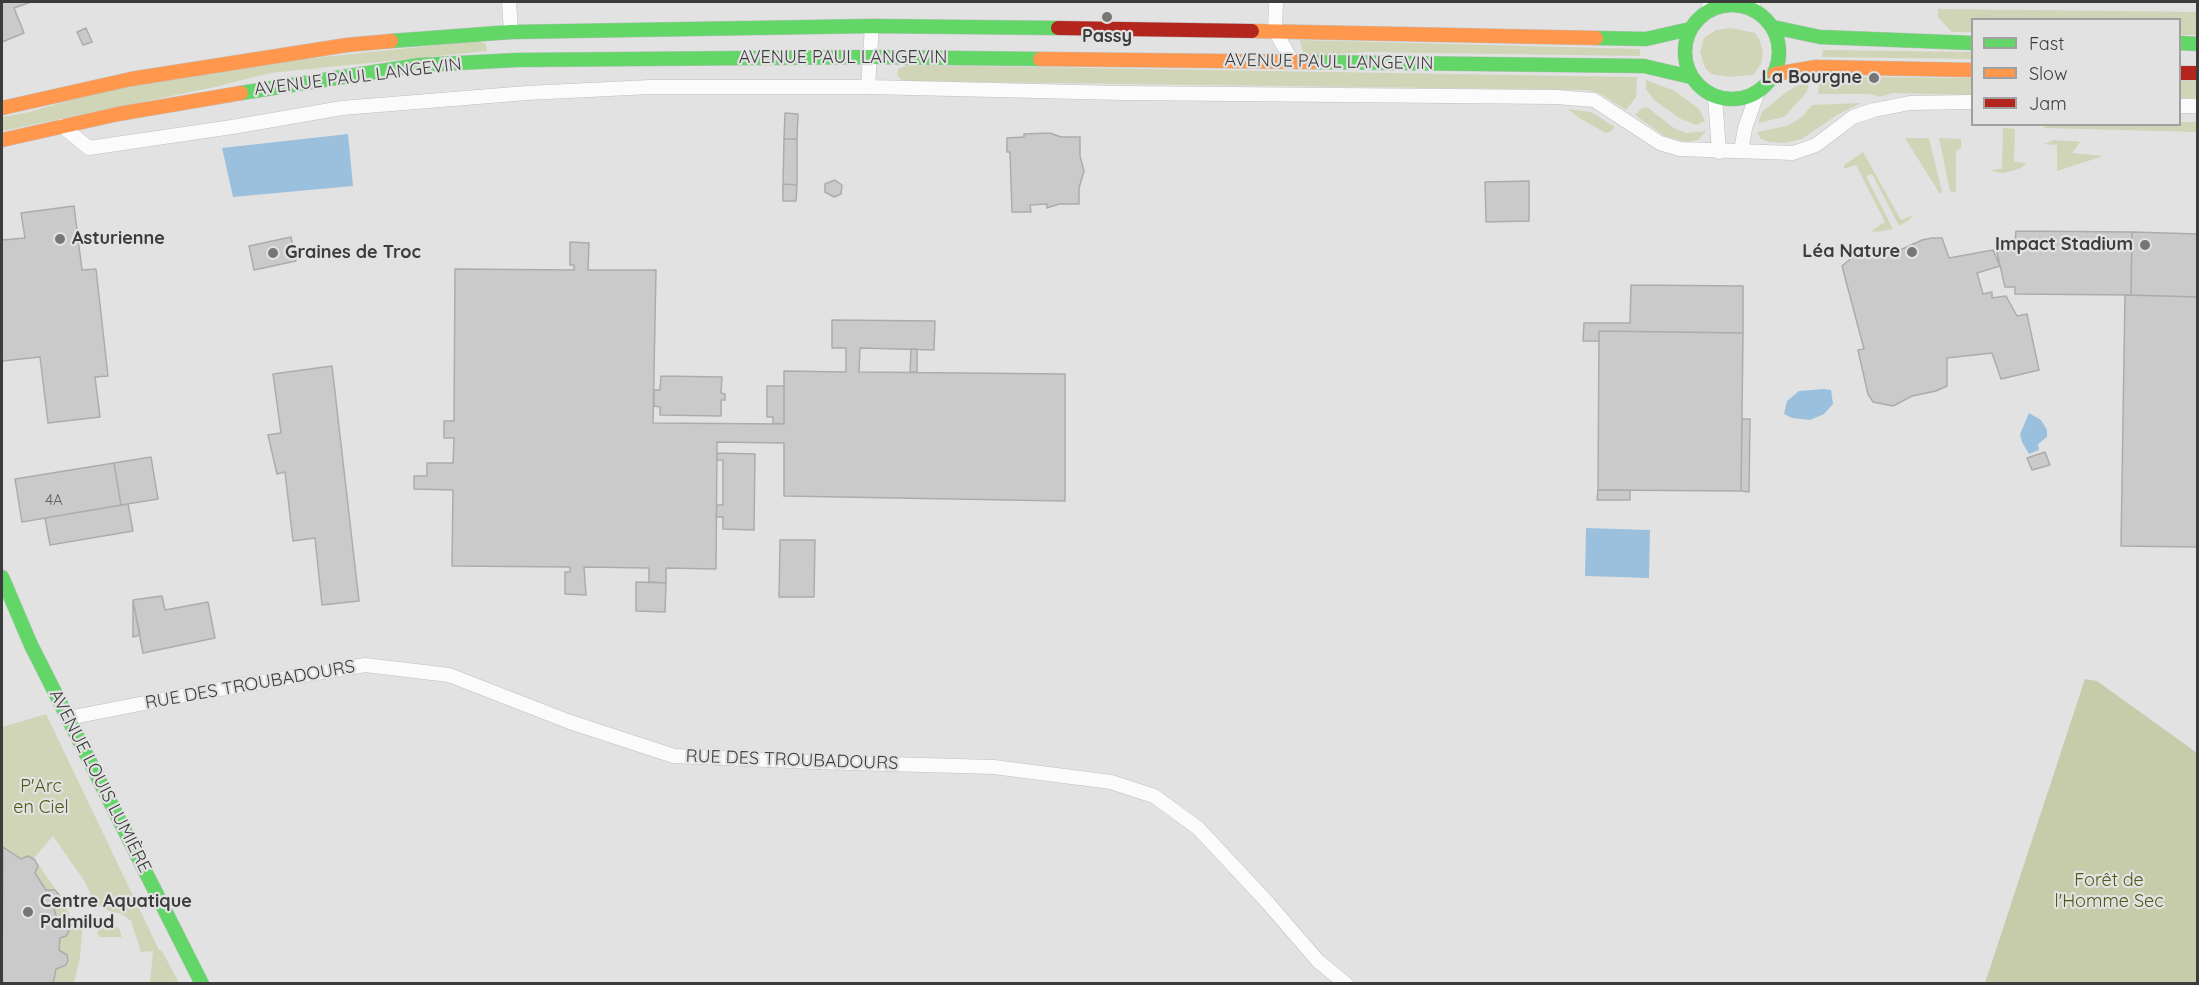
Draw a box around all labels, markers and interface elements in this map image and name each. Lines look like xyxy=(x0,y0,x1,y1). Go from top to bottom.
marker: Passy xyxy=(1100,10,1114,24)
legend xyxy=(1971,18,2181,126)
place label: Passy xyxy=(1082,26,1132,48)
text: Fast xyxy=(2029,32,2064,55)
street label: AVENUE PAUL LANGEVIN xyxy=(739,47,947,69)
street label: AVENUE PAUL LANGEVIN xyxy=(1224,49,1434,75)
street label: AVENUE PAUL LANGEVIN xyxy=(253,54,463,100)
text: Slow xyxy=(2029,62,2067,85)
place label: La Bourgne xyxy=(1762,67,1862,89)
marker: La Bourgne xyxy=(1867,71,1881,85)
text: Jam xyxy=(2029,92,2067,115)
place label: Asturienne xyxy=(72,228,165,250)
marker: Asturienne xyxy=(53,232,67,246)
place label: Impact Stadium xyxy=(1995,234,2133,256)
marker: Impact Stadium xyxy=(2138,238,2152,252)
place label: Léa Nature xyxy=(1802,241,1900,263)
place label: Graines de Troc xyxy=(285,242,421,264)
marker: Léa Nature xyxy=(1905,245,1919,259)
marker: Graines de Troc xyxy=(266,246,280,260)
house number: 4A xyxy=(45,491,63,509)
street label: RUE DES TROUBADOURS xyxy=(143,656,357,714)
street label: AVENUE LOUIS LUMIÈRE xyxy=(44,686,156,876)
street label: RUE DES TROUBADOURS xyxy=(685,745,899,775)
park label: P'Arc en Ciel xyxy=(13,776,69,818)
park label: Forêt de l'Homme Sec xyxy=(2055,870,2163,912)
place label: Centre Aquatique Palmilud xyxy=(40,891,192,934)
marker: Centre Aquatique Palmilud xyxy=(21,905,35,919)

